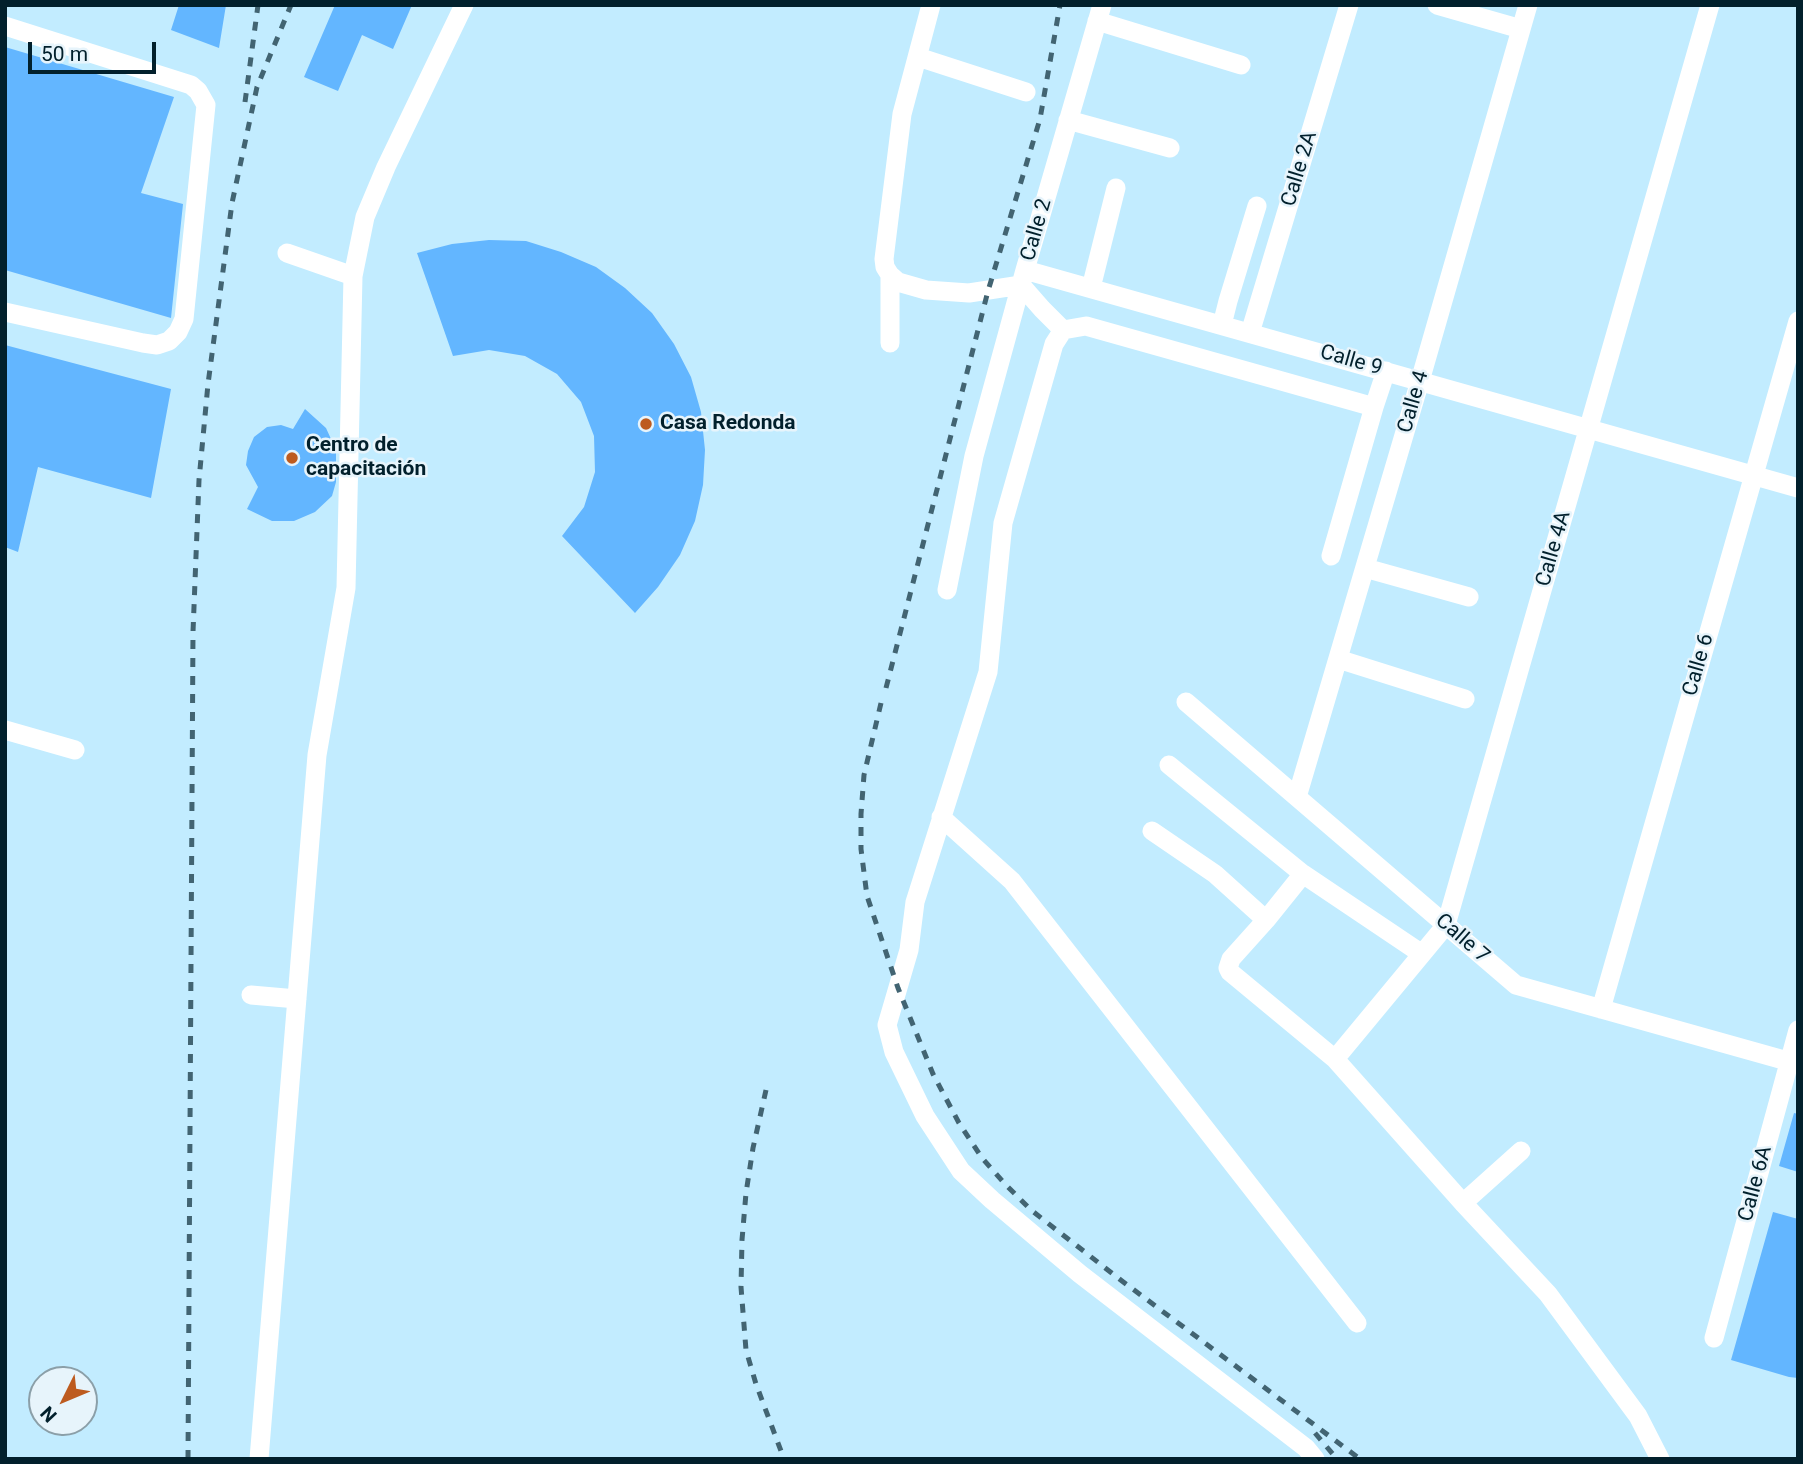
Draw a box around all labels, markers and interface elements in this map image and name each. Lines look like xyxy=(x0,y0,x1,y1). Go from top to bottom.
scale bar xyxy=(32,28,159,72)
text: 50 m xyxy=(41,42,88,66)
street label: Calle 2A xyxy=(1277,128,1323,210)
street label: Calle 2 xyxy=(1016,196,1058,264)
street label: Calle 9 xyxy=(1317,340,1385,382)
street label: Calle 4 xyxy=(1393,368,1435,436)
place label: Casa Redonda xyxy=(660,411,796,437)
marker: Casa Redonda xyxy=(638,416,654,432)
place label: Centro de capacitación xyxy=(306,433,426,483)
marker: Centro de capacitación xyxy=(284,450,300,466)
street label: Calle 4A xyxy=(1531,508,1577,590)
street label: Calle 6 xyxy=(1678,631,1720,699)
street label: Calle 7 xyxy=(1430,909,1494,969)
street label: Calle 6A xyxy=(1734,1143,1778,1225)
north arrow xyxy=(28,1366,98,1436)
text: N xyxy=(36,1402,62,1427)

